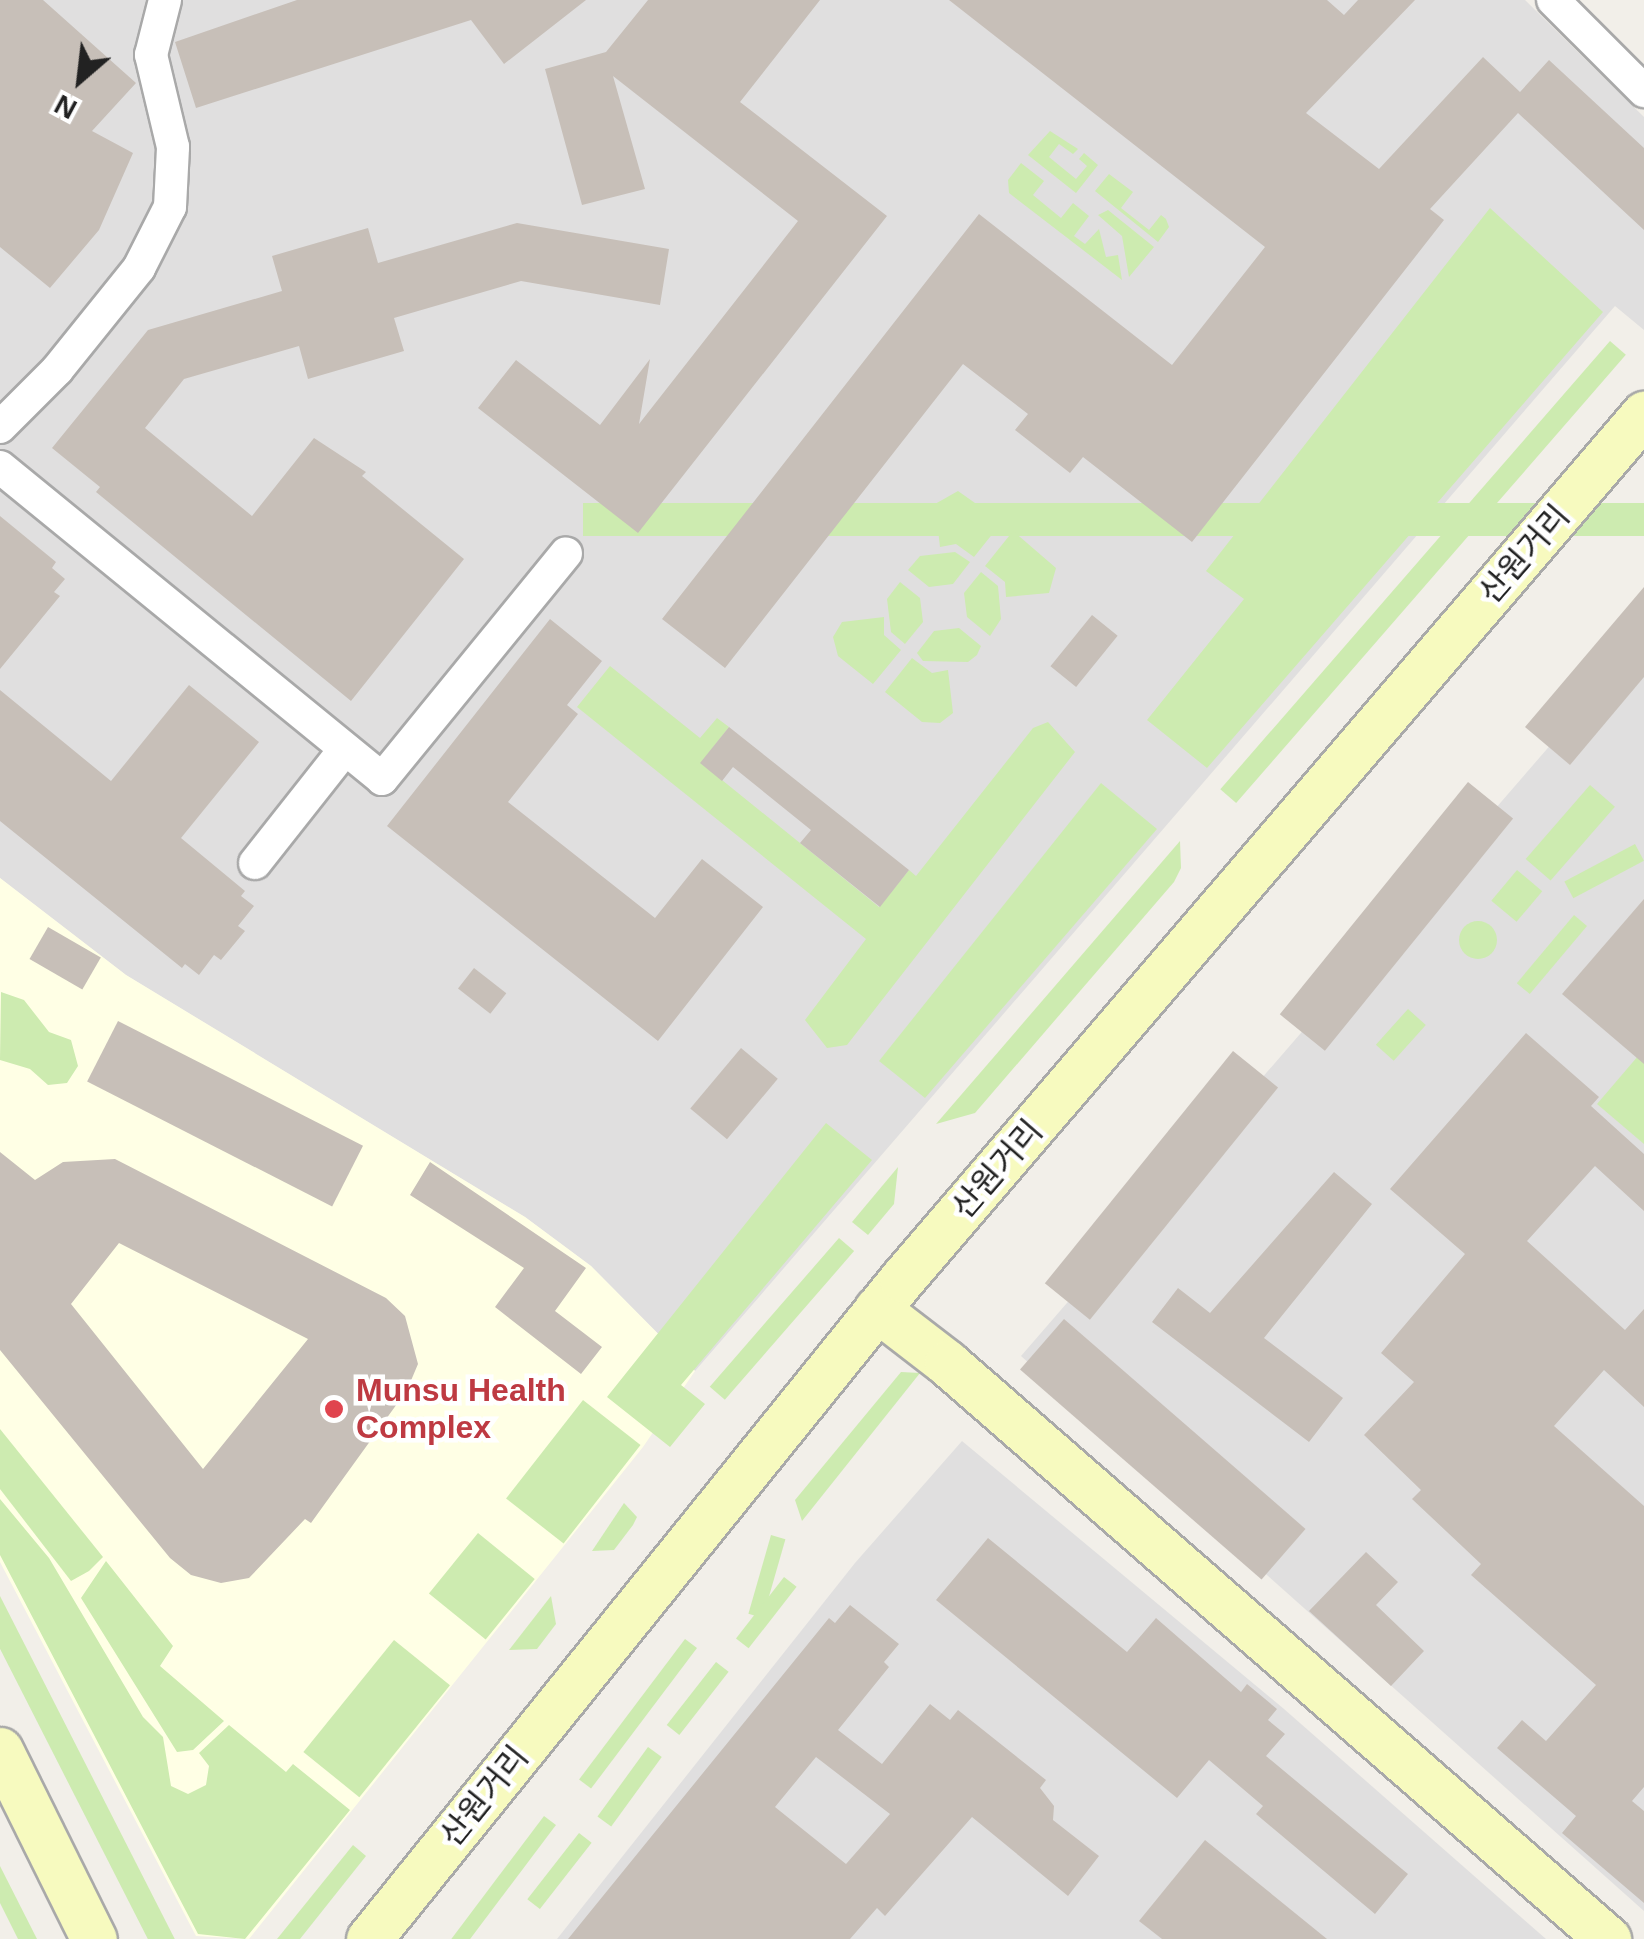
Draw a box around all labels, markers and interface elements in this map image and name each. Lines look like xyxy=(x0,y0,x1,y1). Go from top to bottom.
north arrow xyxy=(30,30,130,130)
text: N xyxy=(49,88,82,125)
street label: 산원거리 xyxy=(1471,497,1577,611)
street label: 산원거리 xyxy=(944,1112,1050,1226)
place label: Munsu Health Complex xyxy=(356,1372,566,1447)
marker: Munsu Health Complex xyxy=(321,1396,347,1422)
street label: 산원거리 xyxy=(432,1738,536,1854)

